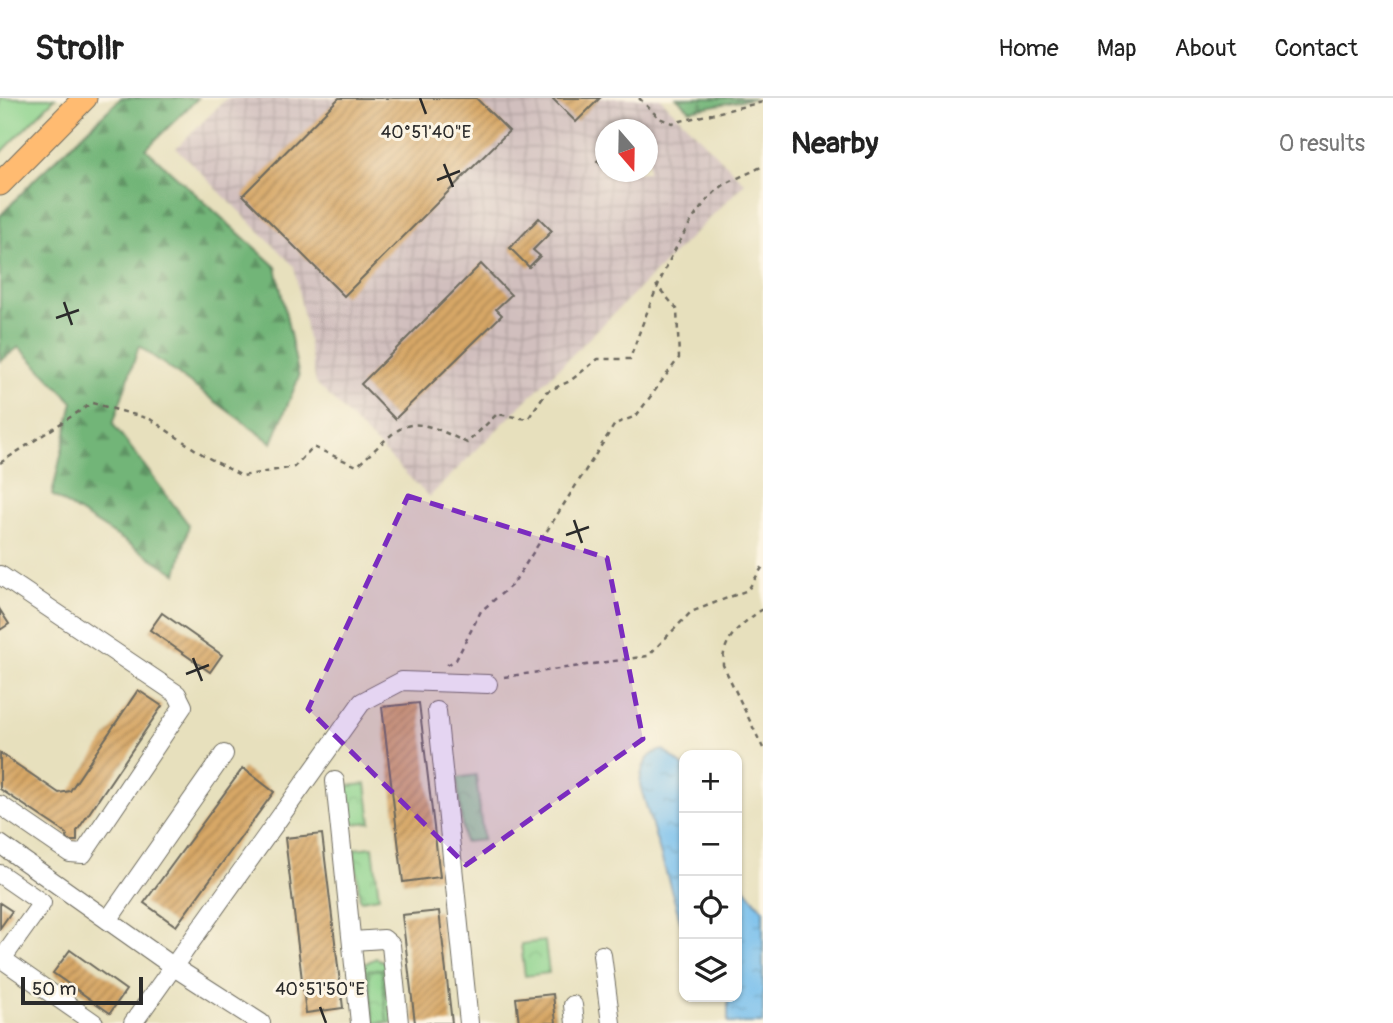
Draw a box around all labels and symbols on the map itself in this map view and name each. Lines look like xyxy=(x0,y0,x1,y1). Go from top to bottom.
north arrow xyxy=(595,119,658,182)
text: 40°51'40"E xyxy=(381,121,471,144)
scale bar xyxy=(21,974,144,1006)
text: 40°51'50"E xyxy=(275,978,365,1001)

